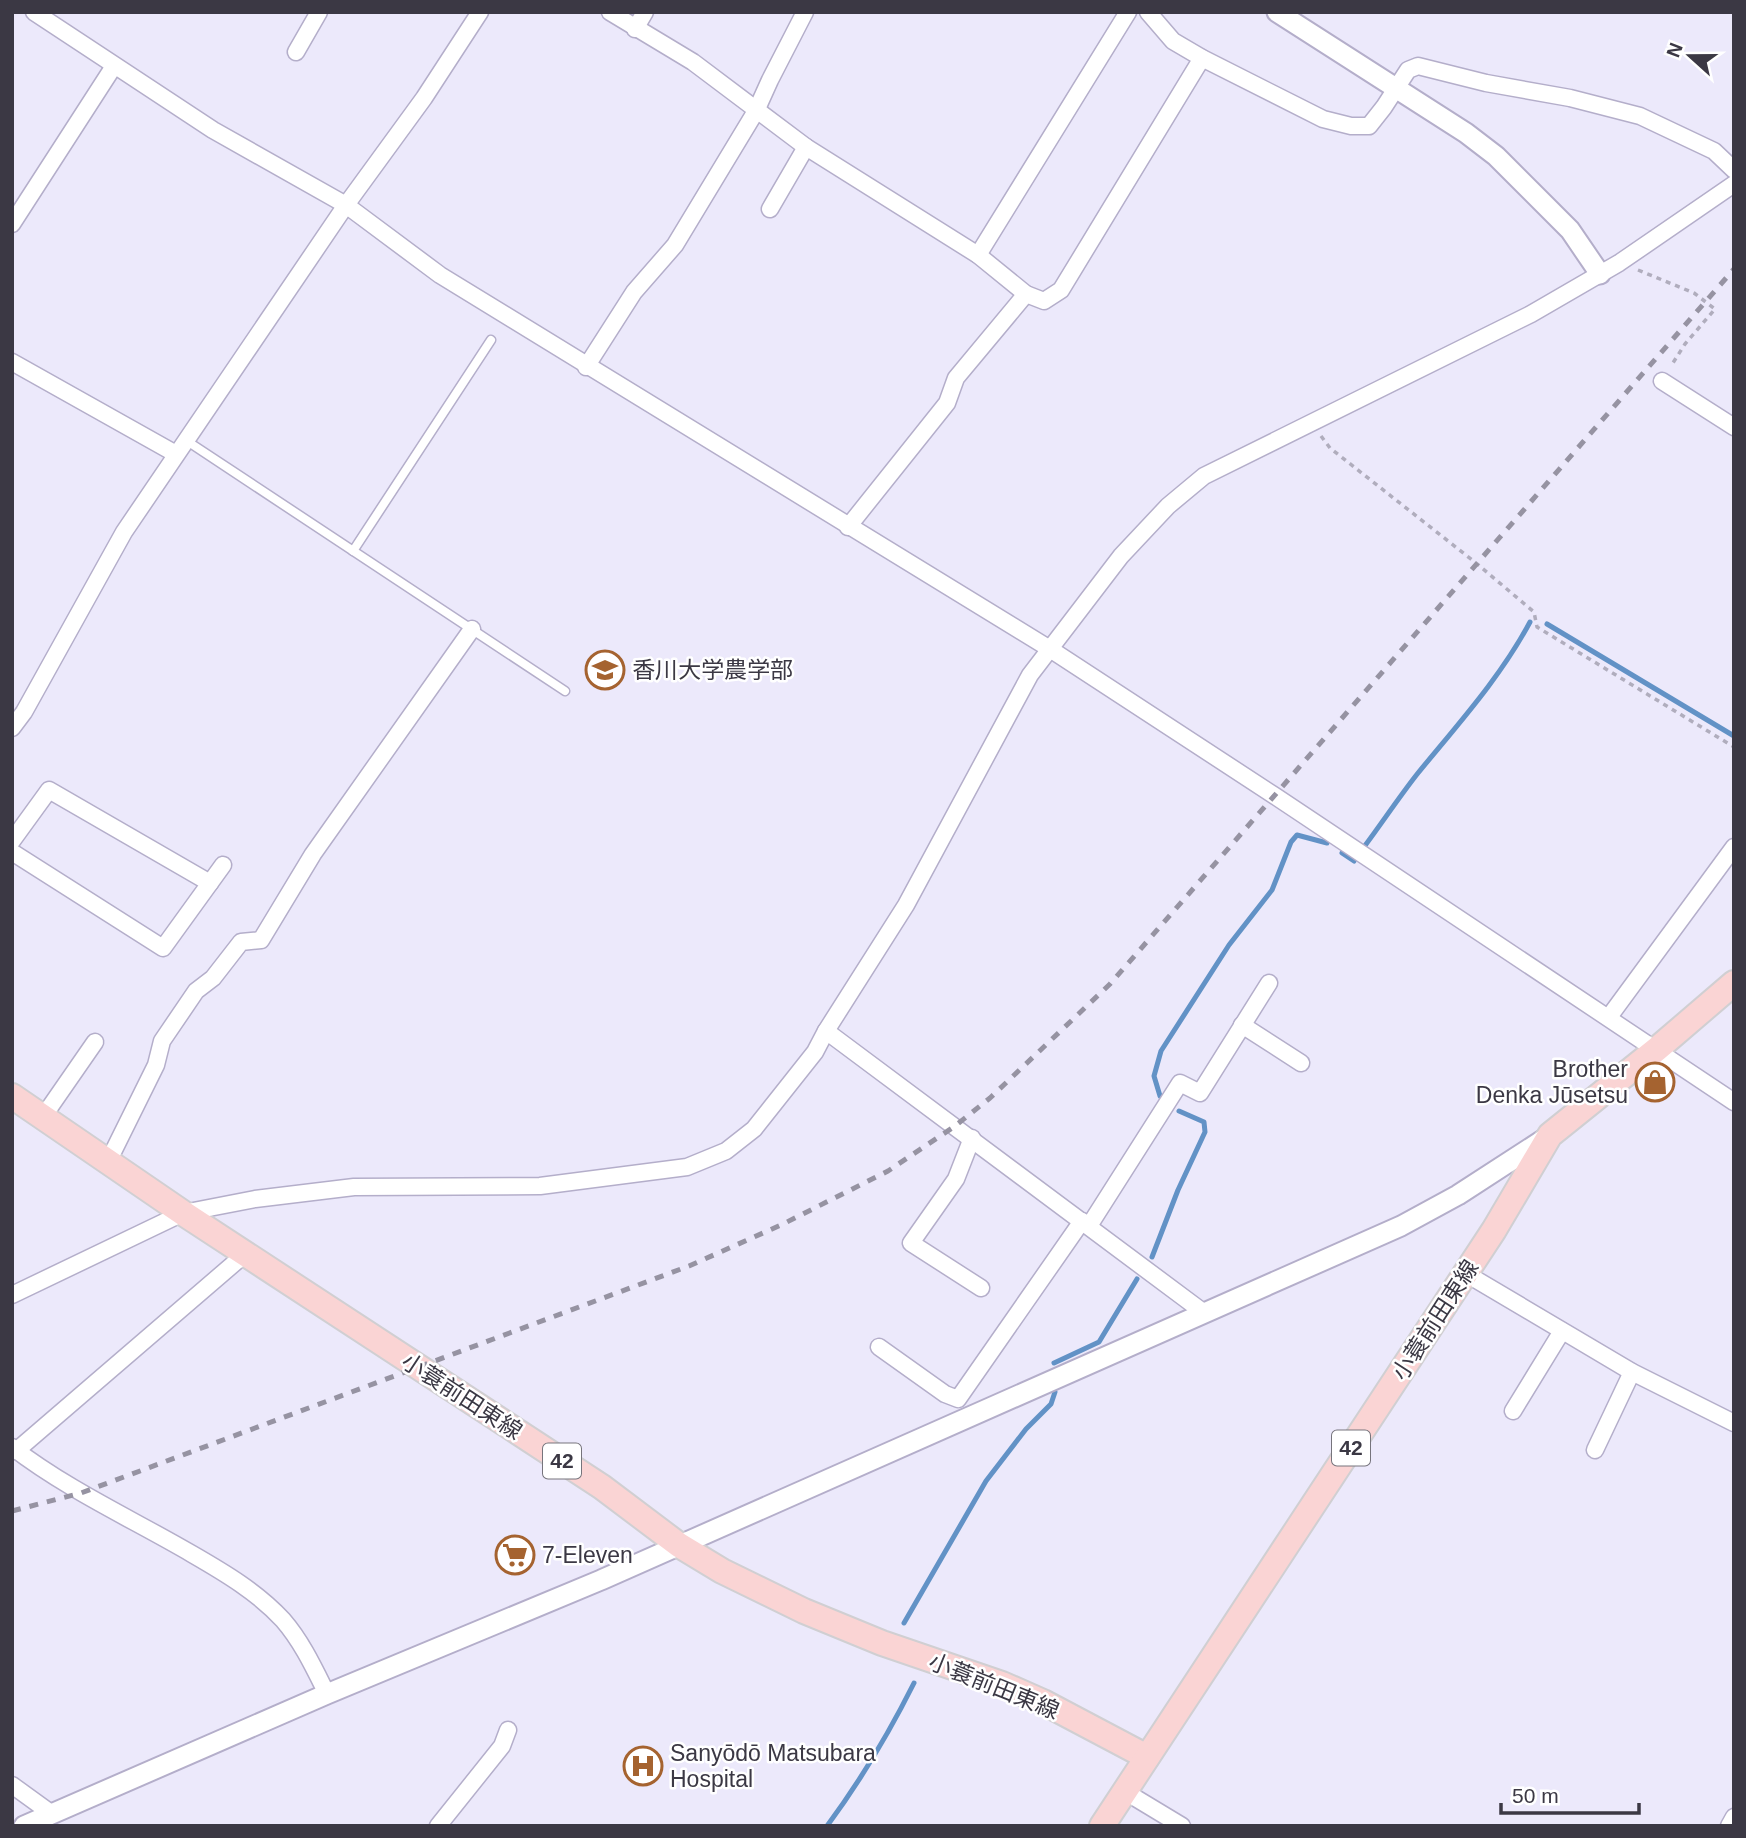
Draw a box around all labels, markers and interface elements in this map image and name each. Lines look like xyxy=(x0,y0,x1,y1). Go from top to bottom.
north arrow xyxy=(1655,21,1725,91)
text: N xyxy=(1662,40,1687,60)
school or university icon: 香川大学農学部 xyxy=(584,649,626,691)
place label: 香川大学農学部 xyxy=(632,657,793,683)
place label: Brother Denka Jūsetsu xyxy=(1476,1056,1628,1108)
shop icon: Brother Denka Jūsetsu xyxy=(1634,1061,1676,1103)
street label: 小蓑前田東線 xyxy=(1387,1255,1483,1385)
street label: 小蓑前田東線 xyxy=(397,1348,527,1444)
road number: 42 xyxy=(1332,1430,1370,1466)
road number: 42 xyxy=(543,1444,581,1478)
supermarket icon: 7-Eleven xyxy=(494,1534,536,1576)
place label: 7-Eleven xyxy=(542,1542,633,1568)
street label: 小蓑前田東線 xyxy=(925,1648,1063,1724)
place label: Sanyōdō Matsubara Hospital xyxy=(670,1740,876,1792)
hospital icon: Sanyōdō Matsubara Hospital xyxy=(622,1745,664,1787)
scale bar xyxy=(1501,1772,1639,1816)
text: 50 m xyxy=(1512,1784,1559,1807)

